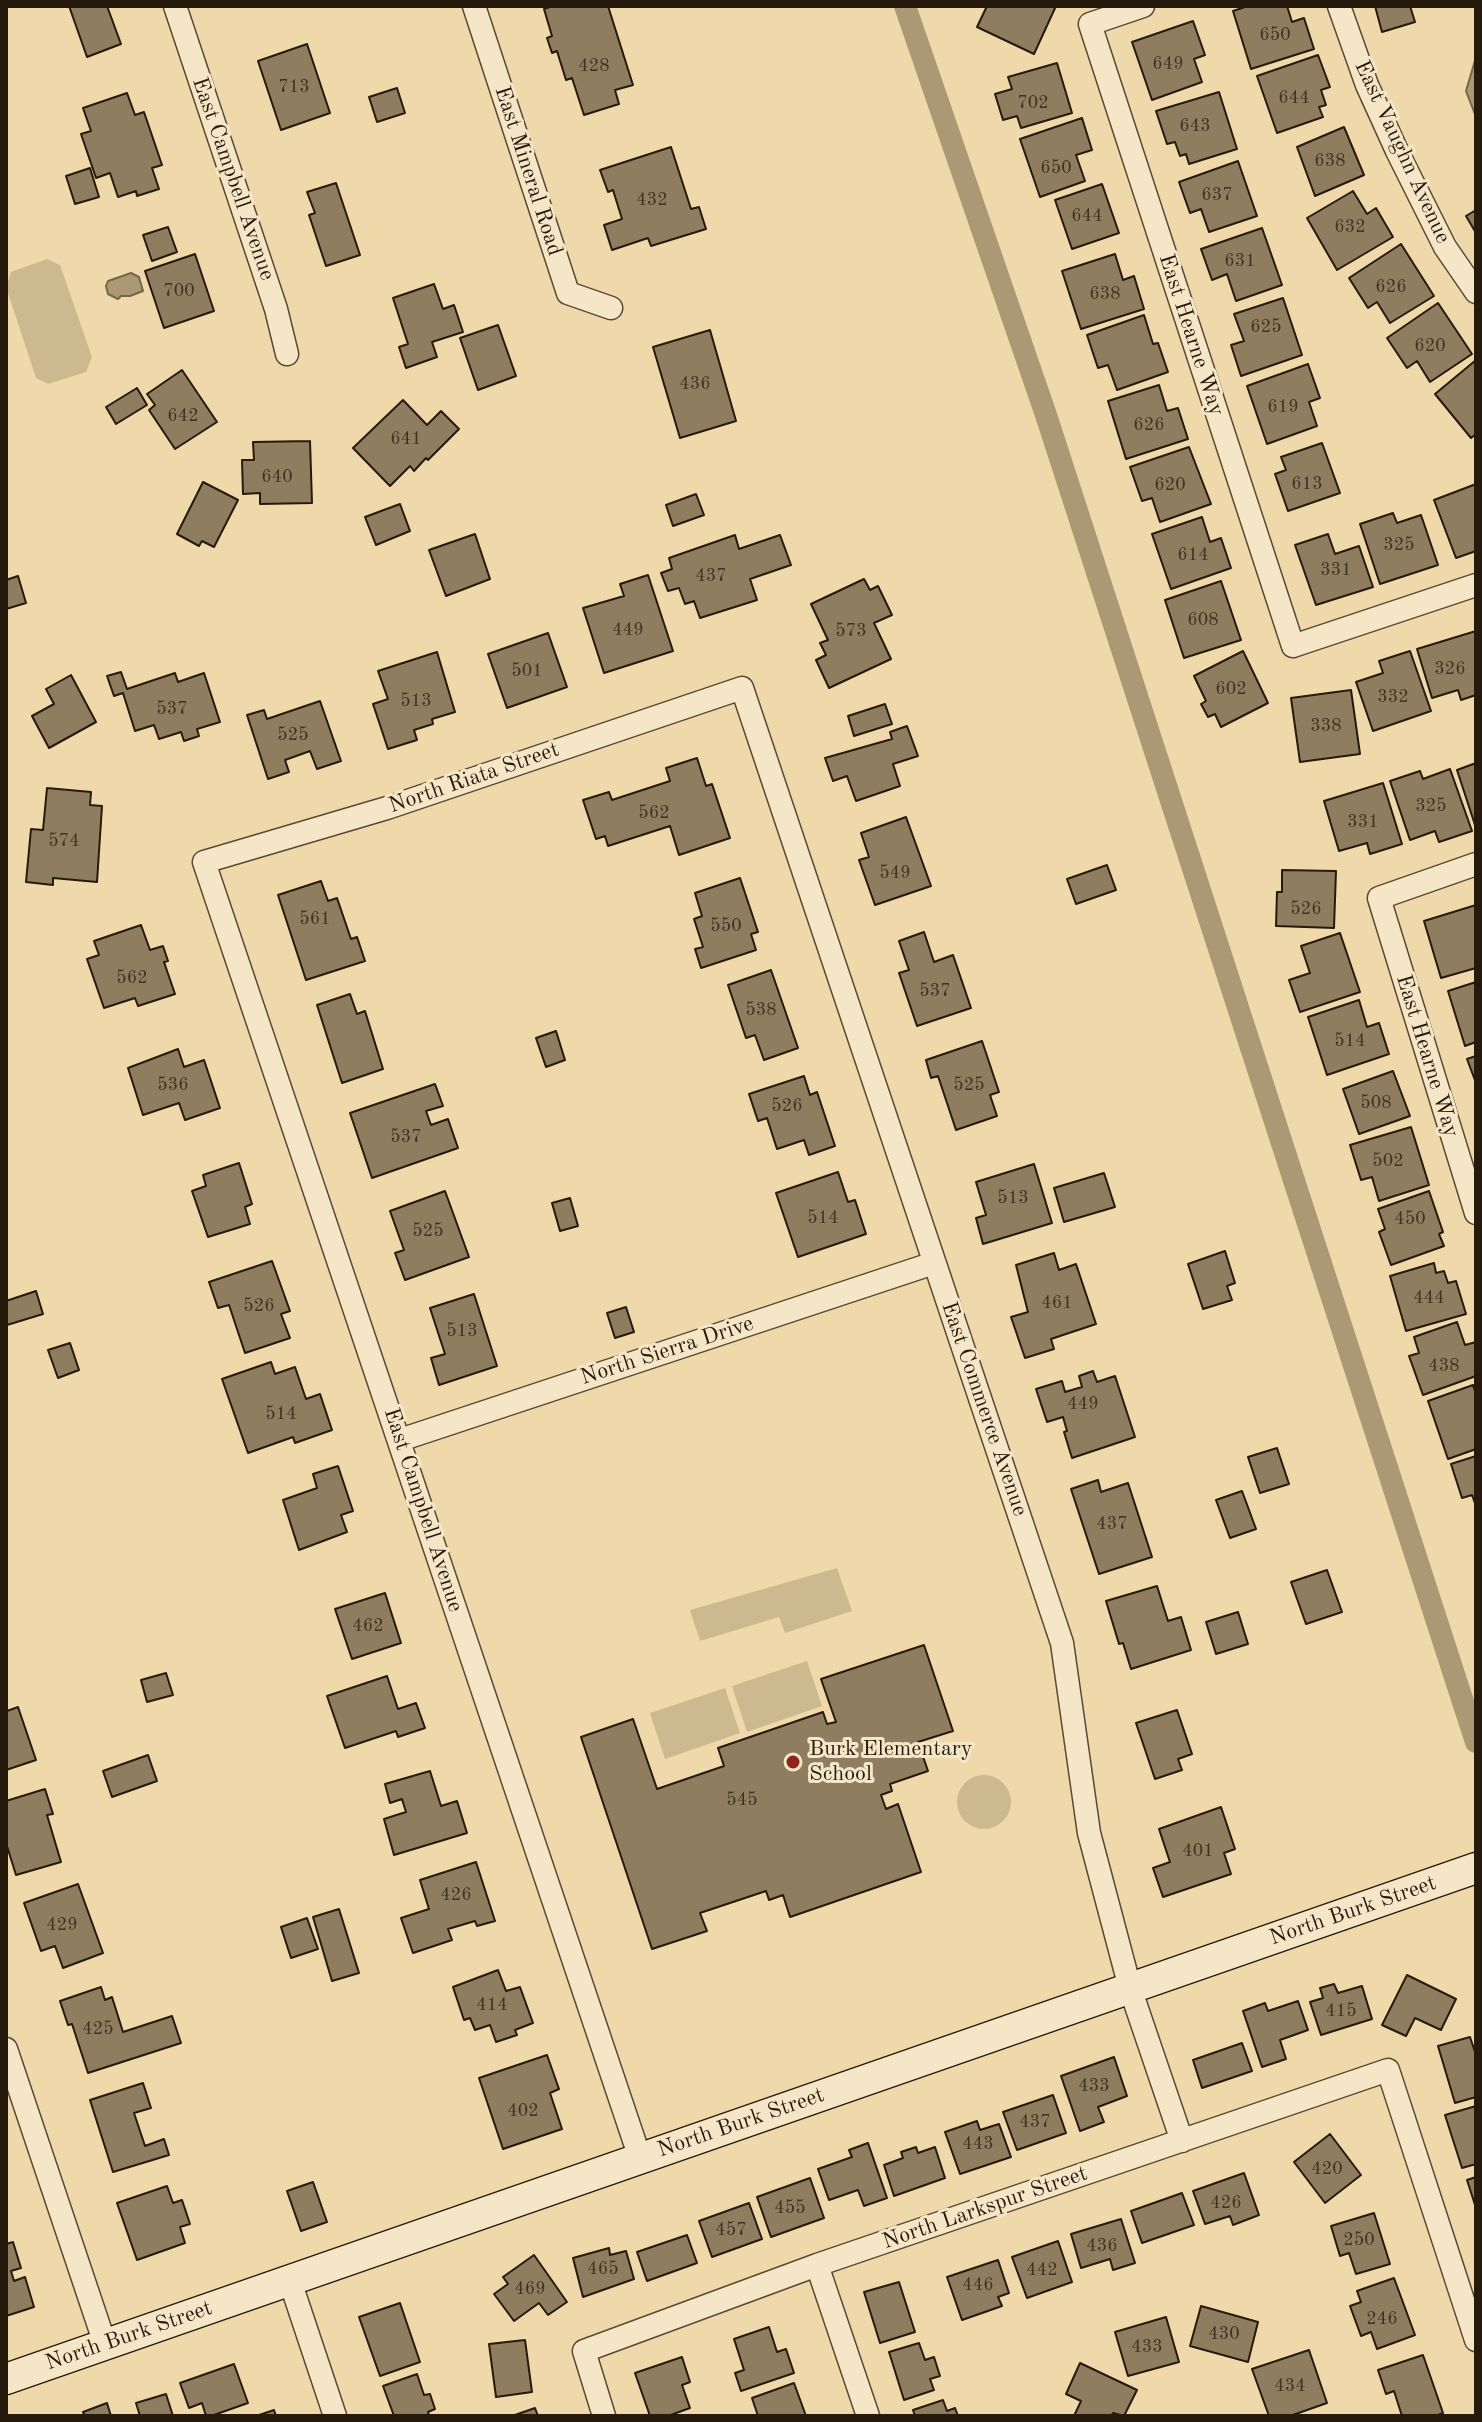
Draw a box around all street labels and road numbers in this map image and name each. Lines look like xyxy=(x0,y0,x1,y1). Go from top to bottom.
street label: East Vaughn Avenue xyxy=(1348,56,1456,248)
street label: East Campbell Avenue xyxy=(186,74,280,284)
street label: East Mineral Road xyxy=(488,83,568,259)
street label: East Hearne Way xyxy=(1152,251,1230,419)
street label: North Riata Street xyxy=(385,736,563,820)
street label: East Hearne Way xyxy=(1390,971,1464,1141)
street label: East Commerce Avenue xyxy=(935,1298,1033,1520)
street label: North Sierra Drive xyxy=(577,1311,757,1391)
street label: East Campbell Avenue xyxy=(378,1405,468,1615)
street label: North Burk Street xyxy=(1266,1870,1440,1952)
street label: North Burk Street xyxy=(654,2082,828,2164)
street label: North Larkspur Street xyxy=(879,2161,1091,2255)
street label: North Burk Street xyxy=(42,2295,216,2377)

